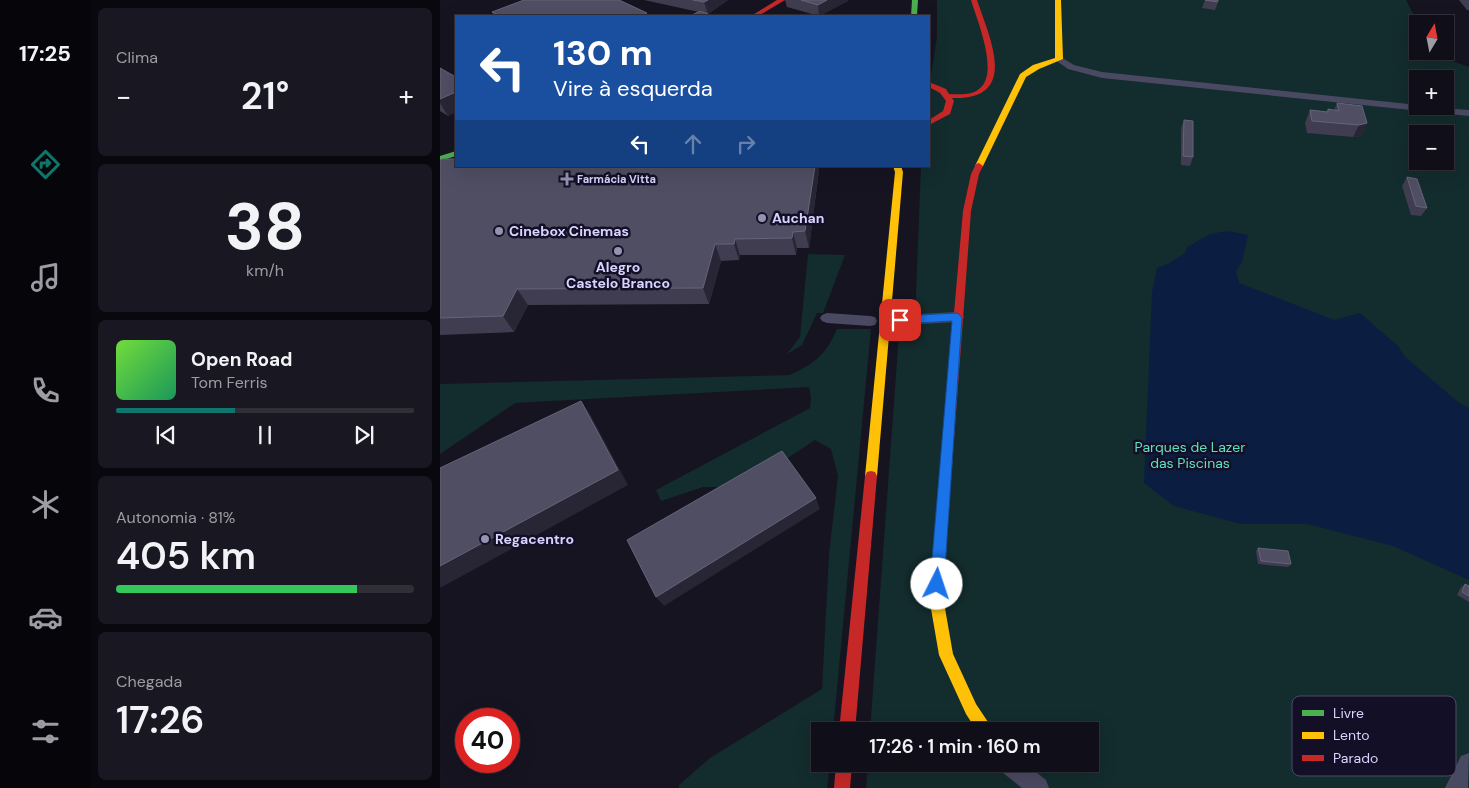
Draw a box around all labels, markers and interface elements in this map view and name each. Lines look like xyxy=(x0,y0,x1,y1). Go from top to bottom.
north arrow xyxy=(1409,15,1454,60)
map controls xyxy=(1409,15,1454,170)
text: 130 m xyxy=(553,30,653,76)
icon: left xyxy=(470,35,535,100)
text: 17:25 xyxy=(19,39,71,68)
text: Clima xyxy=(116,47,158,68)
button: + xyxy=(1409,70,1454,115)
text: 21° xyxy=(241,71,289,121)
text: Vire à esquerda xyxy=(553,74,713,103)
text: − xyxy=(116,78,131,115)
text: + xyxy=(399,78,414,115)
button: − xyxy=(1409,125,1454,170)
icon: left xyxy=(626,130,654,158)
icon: ahead xyxy=(679,130,707,158)
icon: right xyxy=(732,130,760,158)
icon: directions xyxy=(28,147,63,182)
place label: Farmácia Vitta xyxy=(577,172,656,186)
marker: Farmácia Vitta xyxy=(561,173,573,185)
text: 38 xyxy=(225,185,305,269)
place label: Auchan xyxy=(772,209,824,227)
marker: Auchan xyxy=(756,212,768,224)
place label: Cinebox Cinemas xyxy=(509,222,629,240)
marker: Cinebox Cinemas xyxy=(493,225,505,237)
marker: Alegro Castelo Branco xyxy=(612,245,624,257)
place label: Alegro Castelo Branco xyxy=(566,258,670,292)
icon: music xyxy=(28,260,63,295)
text: km/h xyxy=(246,260,284,281)
pin xyxy=(879,299,921,341)
icon: arrive xyxy=(886,306,914,334)
text: Open Road xyxy=(191,347,293,372)
text: Tom Ferris xyxy=(191,372,268,393)
icon: phone xyxy=(28,373,63,408)
icon: previous xyxy=(152,421,180,449)
icon: pause xyxy=(251,421,279,449)
icon: next xyxy=(350,421,378,449)
park label: Parques de Lazer das Piscinas xyxy=(1135,438,1245,472)
icon: climate xyxy=(28,487,63,522)
text: Autonomia · 81% xyxy=(116,507,235,528)
place label: Regacentro xyxy=(495,530,574,548)
text: 405 km xyxy=(116,531,256,581)
marker: Regacentro xyxy=(479,533,491,545)
position arrow xyxy=(910,557,962,609)
icon: car xyxy=(28,600,63,635)
text: Chegada xyxy=(116,671,182,692)
text: 17:26 xyxy=(116,695,205,745)
legend xyxy=(1292,696,1456,776)
text: Livre xyxy=(1333,704,1364,722)
speed limit sign: 40 xyxy=(455,708,520,773)
icon: filters xyxy=(28,714,63,749)
text: Lento xyxy=(1333,726,1370,744)
text: 17:26 · 1 min · 160 m xyxy=(869,734,1041,759)
text: Parado xyxy=(1333,749,1378,767)

